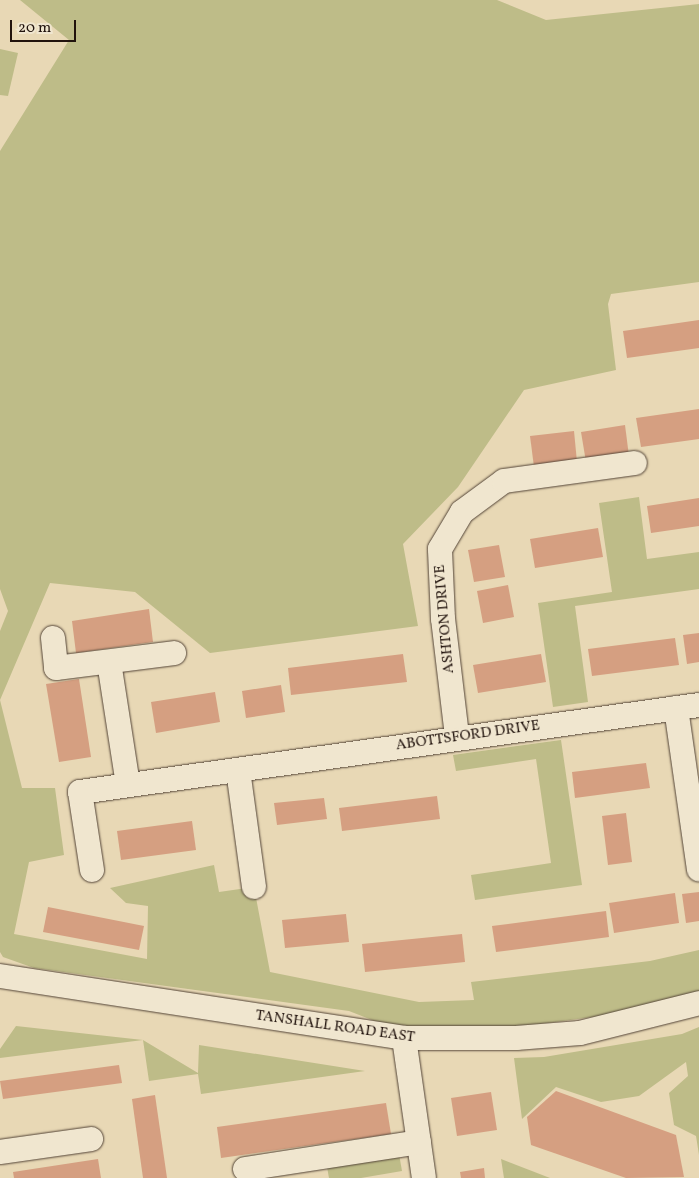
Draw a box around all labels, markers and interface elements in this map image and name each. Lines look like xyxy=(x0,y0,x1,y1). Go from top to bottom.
scale bar xyxy=(12,10,79,42)
text: 20 m xyxy=(18,18,51,39)
street label: ASHTON DRIVE xyxy=(431,564,459,674)
street label: ABOTTSFORD DRIVE xyxy=(395,717,541,755)
street label: TANSHALL ROAD EAST xyxy=(254,1007,416,1047)

